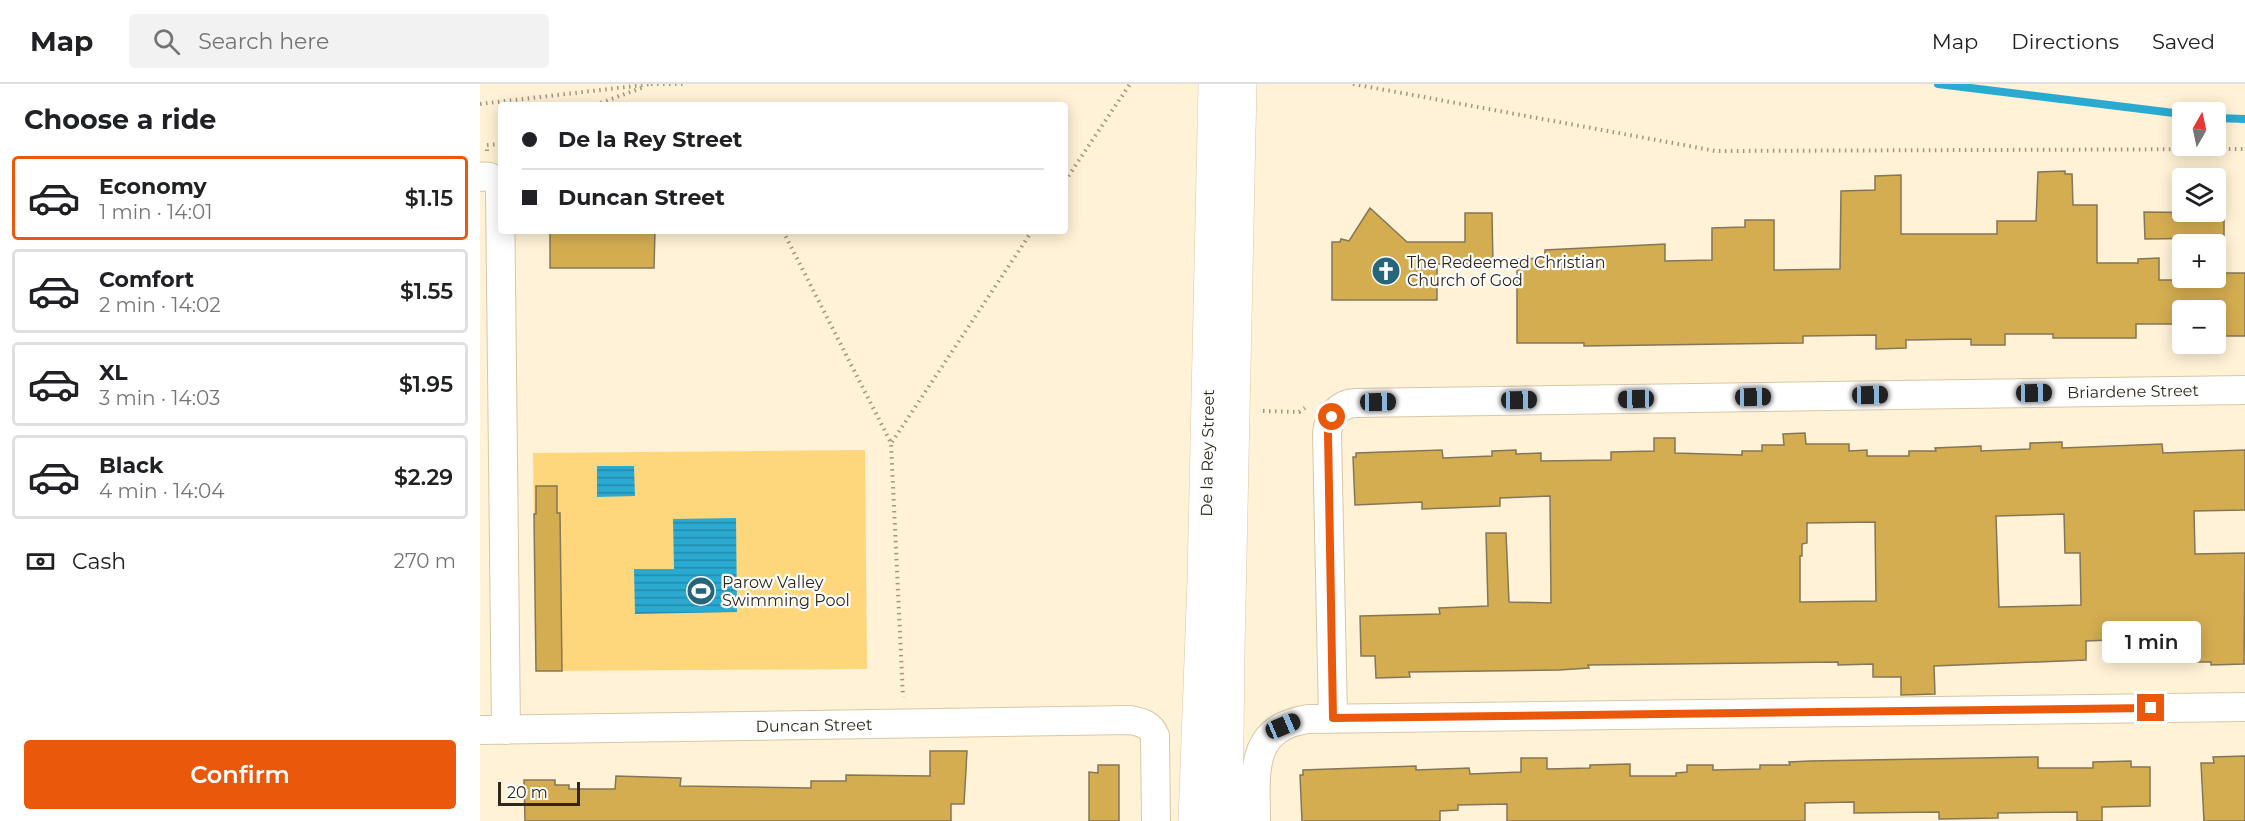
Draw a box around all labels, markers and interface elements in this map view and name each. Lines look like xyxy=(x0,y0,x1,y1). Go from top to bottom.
search box xyxy=(129,14,549,68)
text: Map xyxy=(30,24,93,58)
icon: search xyxy=(150,25,183,58)
text: Search here xyxy=(198,28,329,55)
text: Map xyxy=(1932,29,1978,54)
text: Directions xyxy=(2011,29,2119,54)
text: Saved xyxy=(2152,29,2215,54)
north arrow xyxy=(2172,102,2226,156)
map controls xyxy=(2172,102,2226,354)
text: Choose a ride xyxy=(24,103,216,136)
text: De la Rey Street xyxy=(558,126,742,153)
button: layers xyxy=(2172,168,2226,222)
icon: car xyxy=(27,171,81,225)
text: Economy xyxy=(99,173,207,200)
text: Duncan Street xyxy=(558,184,725,211)
text: $1.15 xyxy=(405,185,453,212)
text: 1 min · 14:01 xyxy=(99,200,212,224)
button: + xyxy=(2172,234,2226,288)
place label: The Redeemed Christian Church of God xyxy=(1407,253,1606,290)
church icon: The Redeemed Christian Church of God xyxy=(1370,255,1402,287)
icon: car xyxy=(27,264,81,318)
text: Comfort xyxy=(99,266,194,293)
text: $1.55 xyxy=(400,278,453,305)
text: 2 min · 14:02 xyxy=(99,293,221,317)
button: − xyxy=(2172,300,2226,354)
icon: car xyxy=(27,357,81,411)
text: XL xyxy=(99,359,128,386)
text: $1.95 xyxy=(399,371,453,398)
street label: Briardene Street xyxy=(2067,381,2200,402)
car xyxy=(2016,384,2052,402)
text: 3 min · 14:03 xyxy=(99,386,220,410)
car xyxy=(1852,386,1888,404)
car xyxy=(1735,388,1771,406)
street label: De la Rey Street xyxy=(1197,389,1218,517)
car xyxy=(1618,390,1654,408)
car xyxy=(1501,391,1537,409)
car xyxy=(1360,393,1396,411)
route start xyxy=(1318,403,1345,430)
icon: car xyxy=(27,450,81,504)
text: Black xyxy=(99,452,163,479)
text: $2.29 xyxy=(394,464,453,491)
text: 4 min · 14:04 xyxy=(99,479,224,503)
icon: cash xyxy=(24,545,57,578)
text: Cash xyxy=(72,548,126,575)
text: 270 m xyxy=(394,549,456,573)
place label: Parow Valley Swimming Pool xyxy=(722,573,850,610)
sports icon: Parow Valley Swimming Pool xyxy=(685,575,717,607)
callout: 1 min xyxy=(2102,621,2200,663)
text: 1 min xyxy=(2125,630,2178,654)
route end xyxy=(2137,694,2164,721)
car xyxy=(1263,711,1303,741)
street label: Duncan Street xyxy=(756,715,873,736)
button: Confirm xyxy=(24,740,456,809)
scale bar xyxy=(498,779,580,806)
text: 20 m xyxy=(507,783,548,802)

